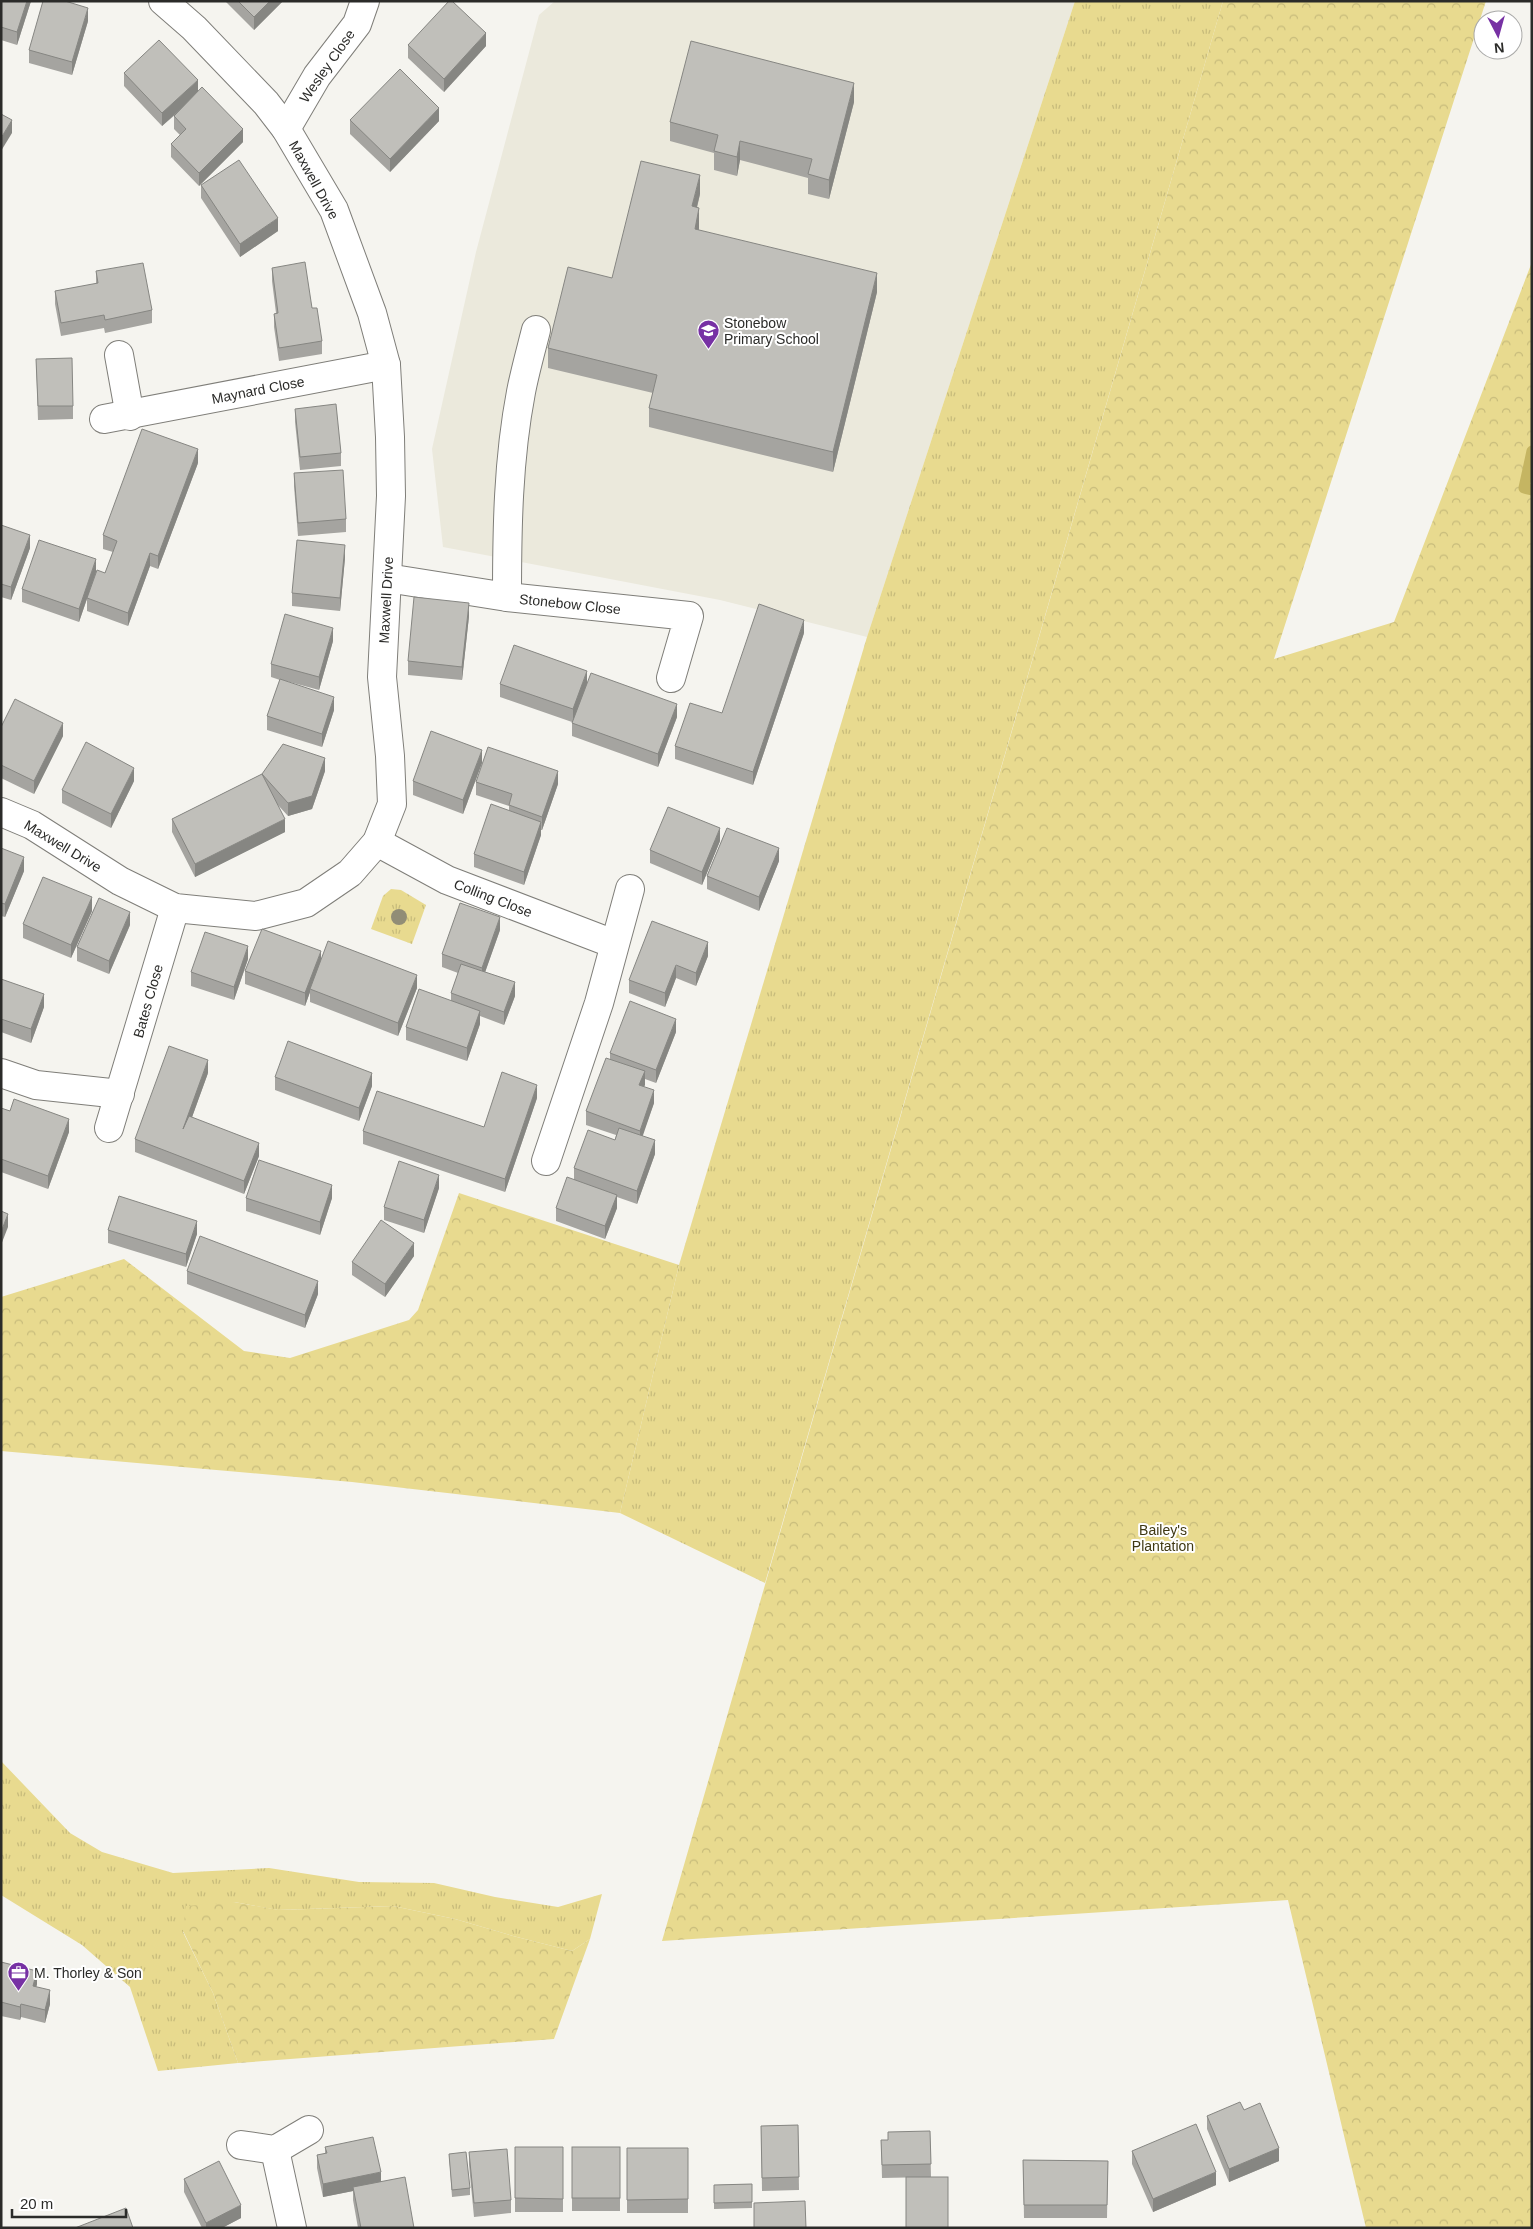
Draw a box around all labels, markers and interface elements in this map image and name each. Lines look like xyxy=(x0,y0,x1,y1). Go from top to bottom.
north arrow xyxy=(1473,10,1523,60)
street label: Wesley Close xyxy=(296,26,358,106)
text: N xyxy=(1493,39,1505,56)
street label: Maxwell Drive xyxy=(286,138,342,222)
place label: Stonebow Primary School xyxy=(724,315,819,347)
school or university icon: Stonebow Primary School xyxy=(696,319,720,350)
street label: Maynard Close xyxy=(210,373,306,407)
street label: Maxwell Drive xyxy=(376,556,396,644)
street label: Stonebow Close xyxy=(518,591,622,617)
street label: Maxwell Drive xyxy=(22,817,105,875)
street label: Colling Close xyxy=(452,876,535,920)
street label: Bates Close xyxy=(130,962,166,1039)
park label: Bailey's Plantation xyxy=(1132,1522,1194,1554)
office icon: M. Thorley & Son xyxy=(6,1961,30,1992)
place label: M. Thorley & Son xyxy=(34,1965,142,1981)
scale bar xyxy=(12,2186,126,2218)
text: 20 m xyxy=(20,2195,53,2212)

